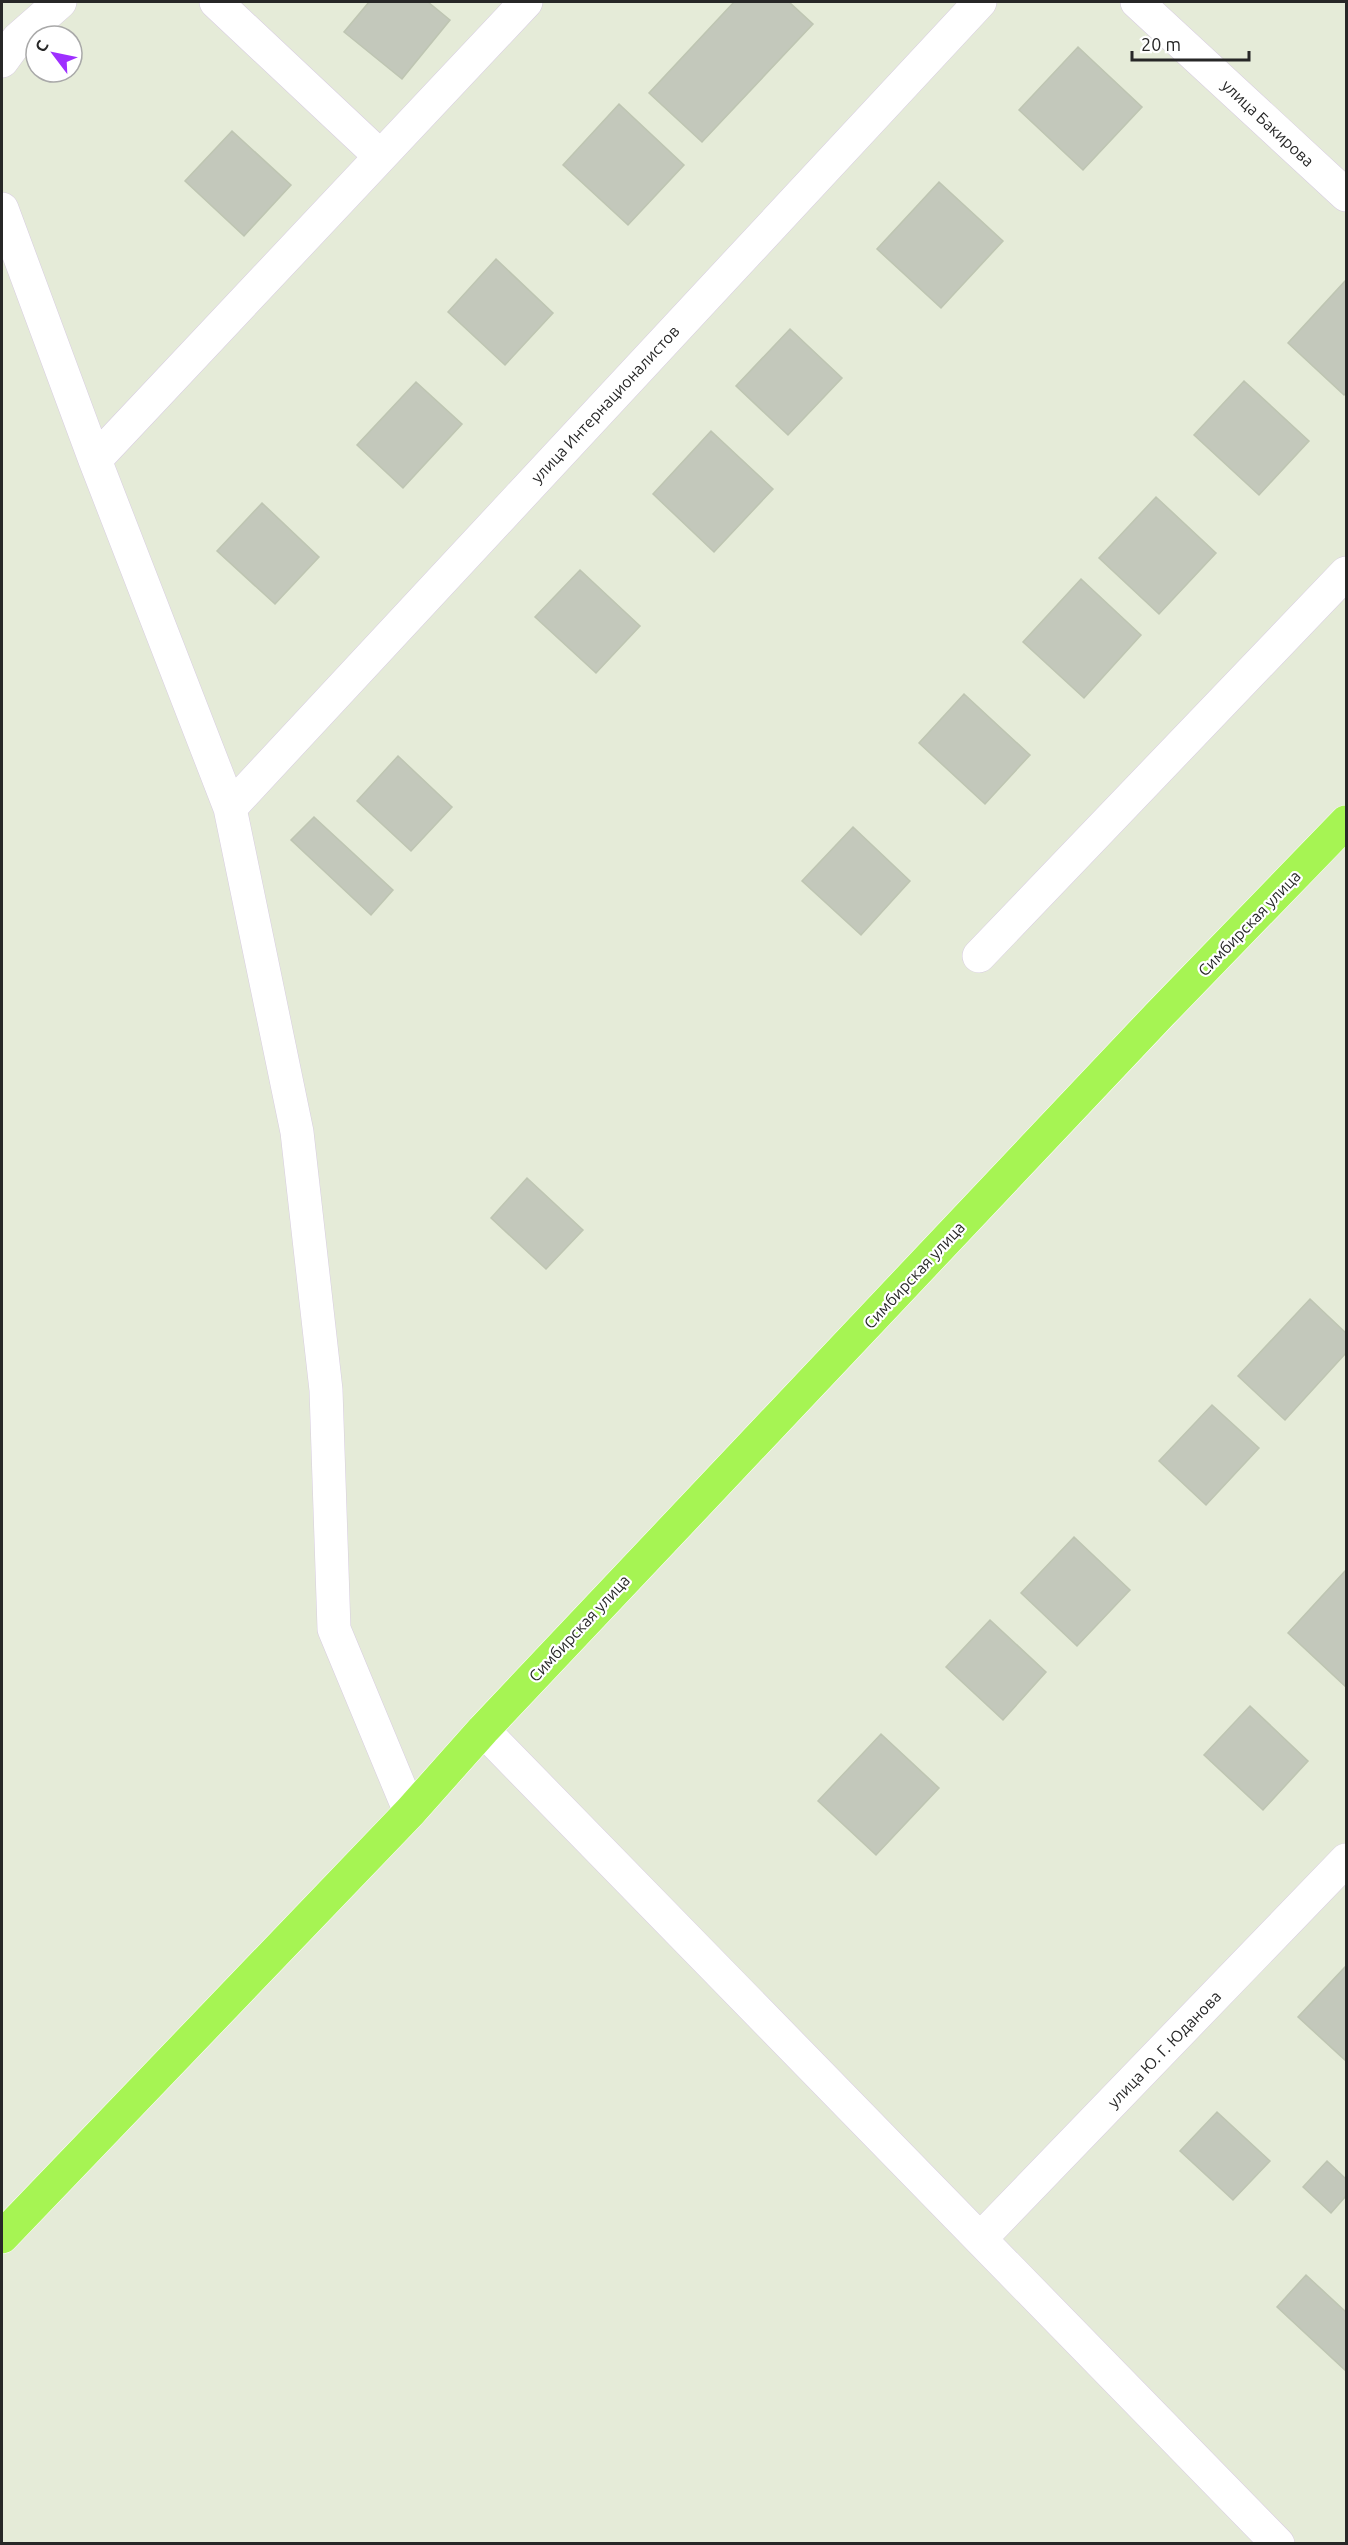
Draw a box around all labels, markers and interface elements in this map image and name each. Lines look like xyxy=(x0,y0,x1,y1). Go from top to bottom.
north arrow xyxy=(24,24,84,84)
scale bar xyxy=(1132,24,1249,62)
text: 20 m xyxy=(1141,34,1181,54)
text: С xyxy=(31,37,52,55)
street label: улица Бакирова xyxy=(1218,76,1318,170)
street label: улица Интернационалистов xyxy=(527,322,683,486)
street label: Симбирская улица xyxy=(1194,867,1304,979)
street label: Симбирская улица xyxy=(860,1218,968,1332)
street label: Симбирская улица xyxy=(525,1571,633,1685)
street label: улица Ю. Г. Юданова xyxy=(1104,1987,1224,2111)

